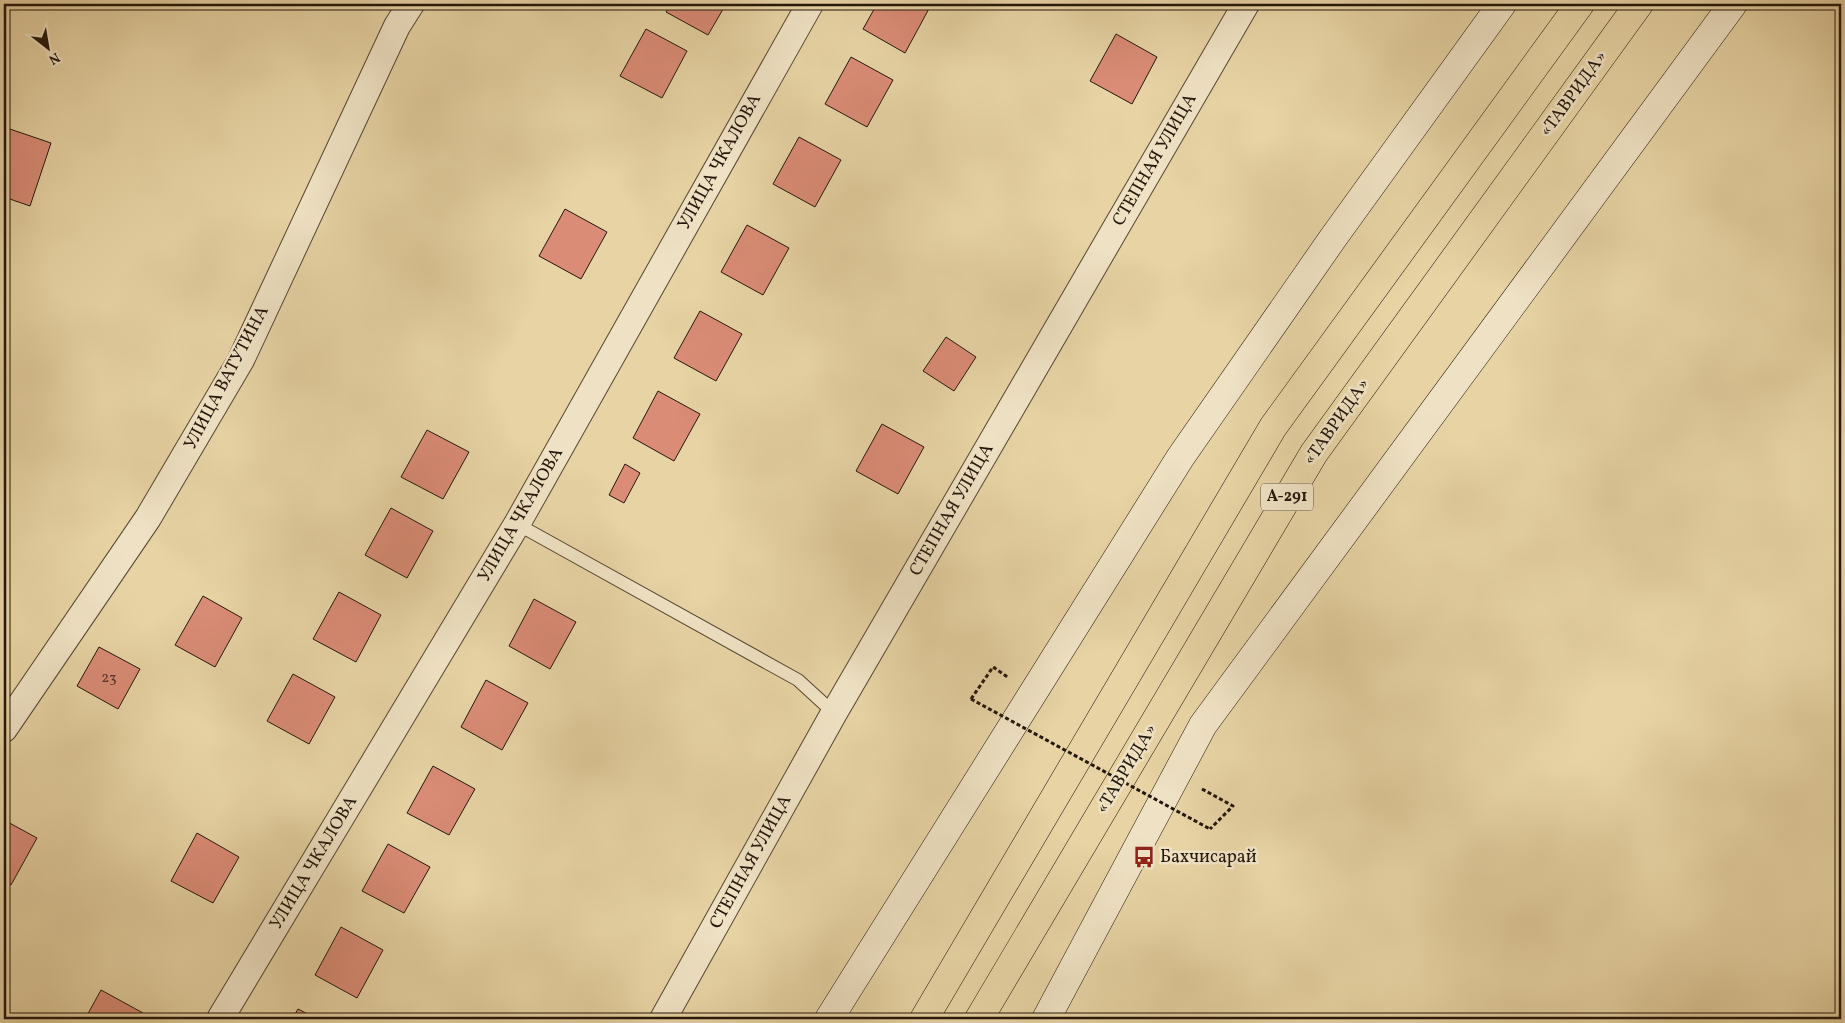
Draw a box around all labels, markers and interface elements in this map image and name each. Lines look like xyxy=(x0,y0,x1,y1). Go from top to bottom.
north arrow xyxy=(22,22,72,72)
street label: «ТАВРИДА» xyxy=(1534,46,1614,142)
text: N xyxy=(45,47,63,69)
street label: УЛИЦА ЧКАЛОВА xyxy=(672,89,768,235)
street label: СТЕПНАЯ УЛИЦА xyxy=(1107,89,1203,231)
street label: УЛИЦА ВАТУТИНА xyxy=(178,301,276,455)
street label: «ТАВРИДА» xyxy=(1298,374,1376,470)
street label: СТЕПНАЯ УЛИЦА xyxy=(904,439,1000,581)
street label: УЛИЦА ЧКАЛОВА xyxy=(472,443,570,587)
road number: А-291 xyxy=(1261,484,1313,511)
house number: 23 xyxy=(101,668,117,689)
street label: «ТАВРИДА» xyxy=(1090,719,1164,819)
street label: СТЕПНАЯ УЛИЦА xyxy=(704,790,798,934)
street label: УЛИЦА ЧКАЛОВА xyxy=(264,791,364,935)
bus stop icon: Бахчисарай xyxy=(1131,844,1157,870)
place label: Бахчисарай xyxy=(1160,845,1257,870)

